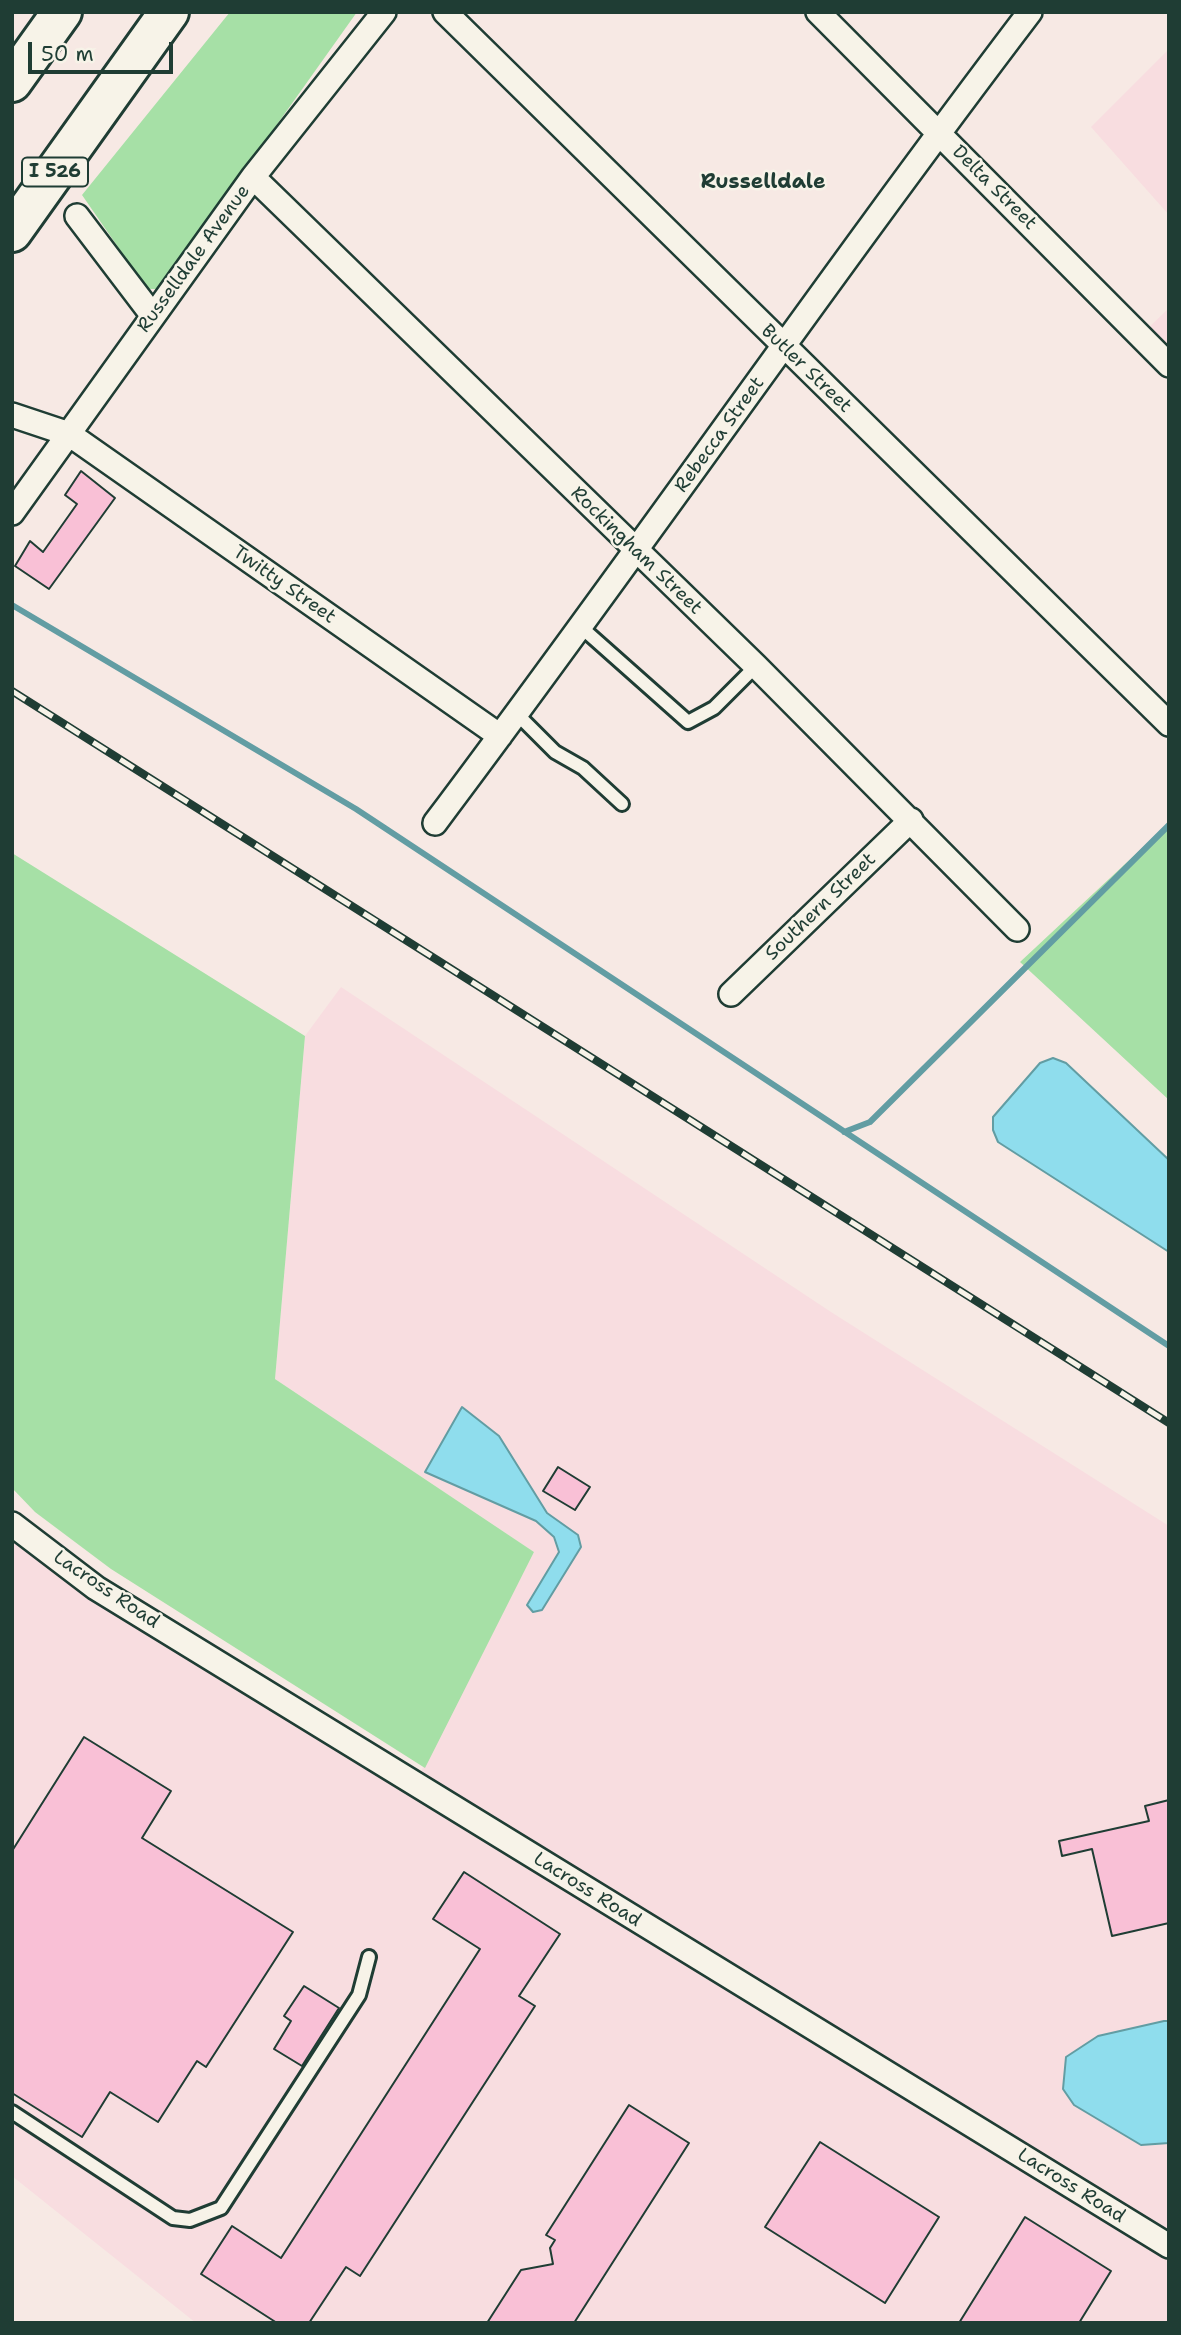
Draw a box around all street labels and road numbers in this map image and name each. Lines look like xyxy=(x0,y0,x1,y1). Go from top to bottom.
street label: Delta Street xyxy=(947,141,1041,235)
road number: I 526 xyxy=(22,158,88,187)
street label: Russelldale Avenue xyxy=(133,181,255,337)
street label: Butler Street xyxy=(756,320,856,418)
street label: Rebecca Street xyxy=(670,373,770,497)
street label: Rockingham Street xyxy=(565,482,707,620)
street label: Twitty Street xyxy=(228,541,340,629)
street label: Southern Street xyxy=(761,848,881,966)
street label: Lacross Road xyxy=(49,1546,163,1634)
street label: Lacross Road xyxy=(529,1848,645,1932)
street label: Lacross Road xyxy=(1013,2144,1129,2228)

